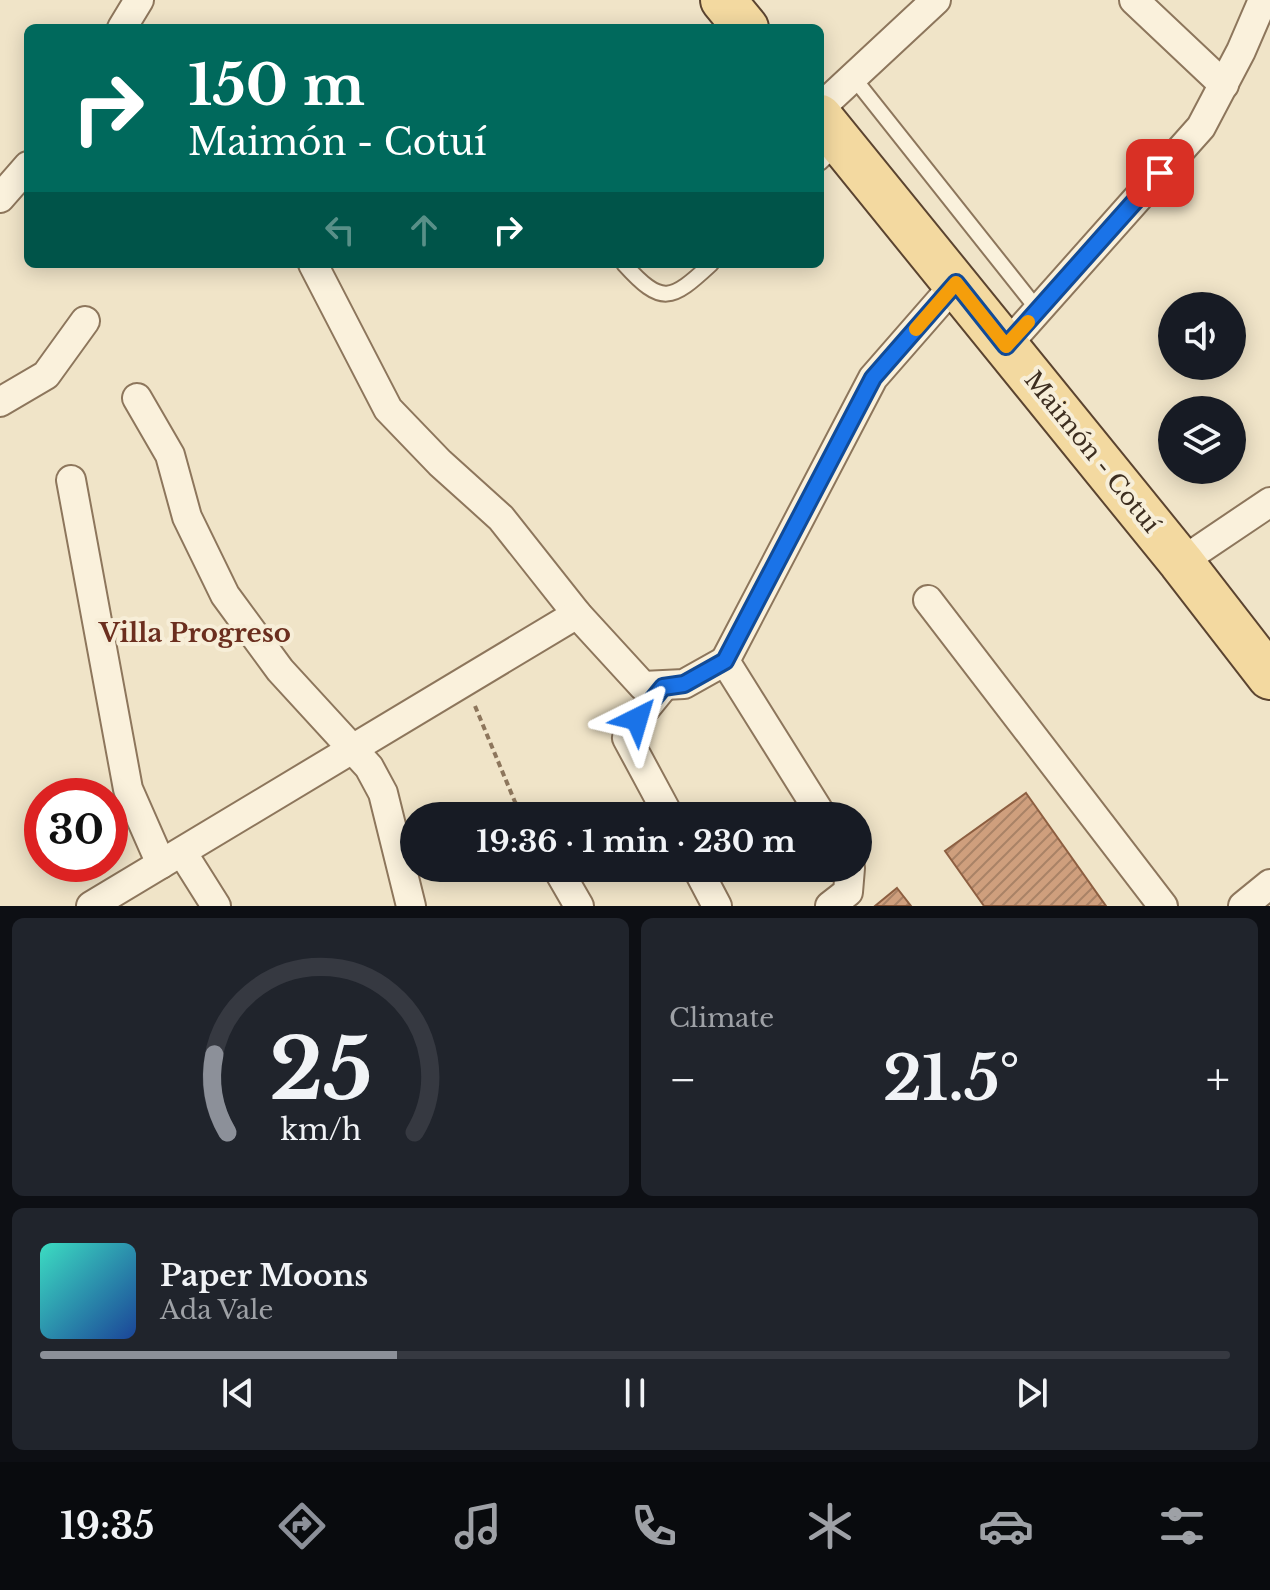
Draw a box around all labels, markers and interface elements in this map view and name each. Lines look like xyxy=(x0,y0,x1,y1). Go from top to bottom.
text: 150 m xyxy=(188,51,365,120)
icon: right xyxy=(56,56,160,160)
text: Maimón - Cotuí xyxy=(188,120,486,165)
pin xyxy=(1126,139,1194,207)
icon: arrive xyxy=(1138,151,1182,195)
icon: left xyxy=(318,208,362,252)
icon: ahead xyxy=(402,208,446,252)
icon: right xyxy=(486,208,530,252)
map controls xyxy=(1158,292,1246,484)
button: sound xyxy=(1158,292,1246,380)
street label: Maimón - Cotuí xyxy=(1019,365,1167,539)
button: layers xyxy=(1158,396,1246,484)
district label: Villa Progreso xyxy=(98,617,291,649)
position arrow xyxy=(595,677,679,761)
speed limit sign: 30 xyxy=(24,778,128,882)
text: 19:36 · 1 min · 230 m xyxy=(476,823,796,860)
text: Climate xyxy=(669,1002,774,1034)
text: 25 xyxy=(269,1018,372,1121)
text: 21.5° xyxy=(883,1042,1020,1116)
text: − xyxy=(669,1052,697,1107)
text: + xyxy=(1206,1052,1230,1107)
text: km/h xyxy=(280,1112,361,1148)
text: Paper Moons xyxy=(160,1257,368,1294)
text: Ada Vale xyxy=(160,1294,273,1326)
icon: previous xyxy=(216,1371,260,1415)
icon: pause xyxy=(613,1371,657,1415)
icon: next xyxy=(1010,1371,1054,1415)
icon: directions xyxy=(274,1498,330,1554)
icon: music xyxy=(450,1498,506,1554)
icon: phone xyxy=(626,1498,682,1554)
icon: climate xyxy=(802,1498,858,1554)
icon: car xyxy=(978,1498,1034,1554)
icon: filters xyxy=(1154,1498,1210,1554)
text: 19:35 xyxy=(60,1504,155,1549)

